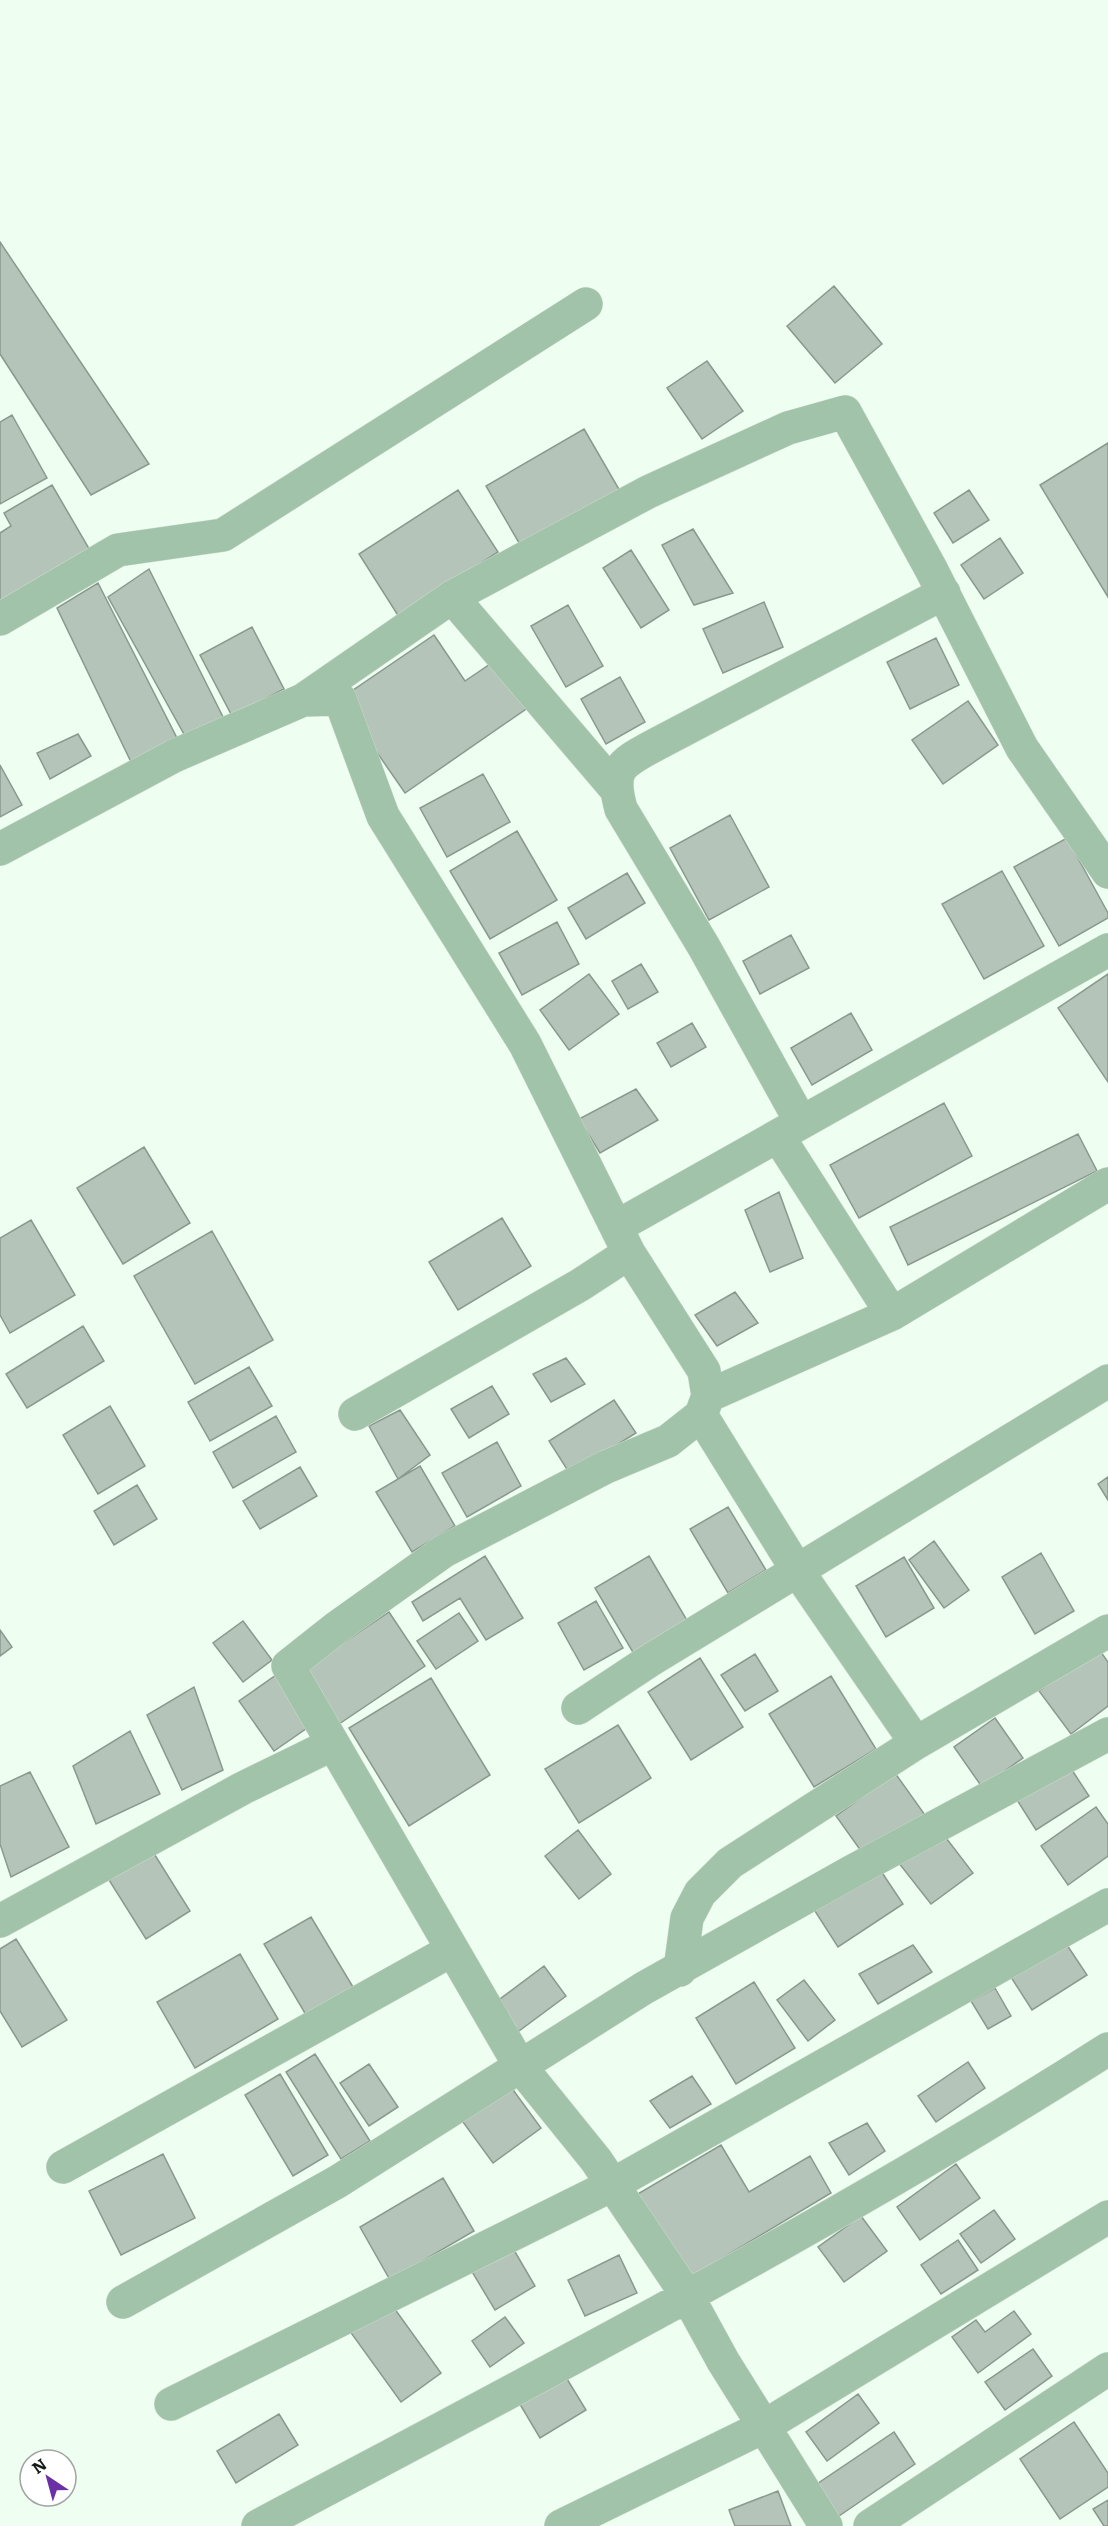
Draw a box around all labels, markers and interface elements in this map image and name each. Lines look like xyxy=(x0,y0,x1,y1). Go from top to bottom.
north arrow xyxy=(18,2448,78,2508)
text: N xyxy=(26,2451,51,2479)

